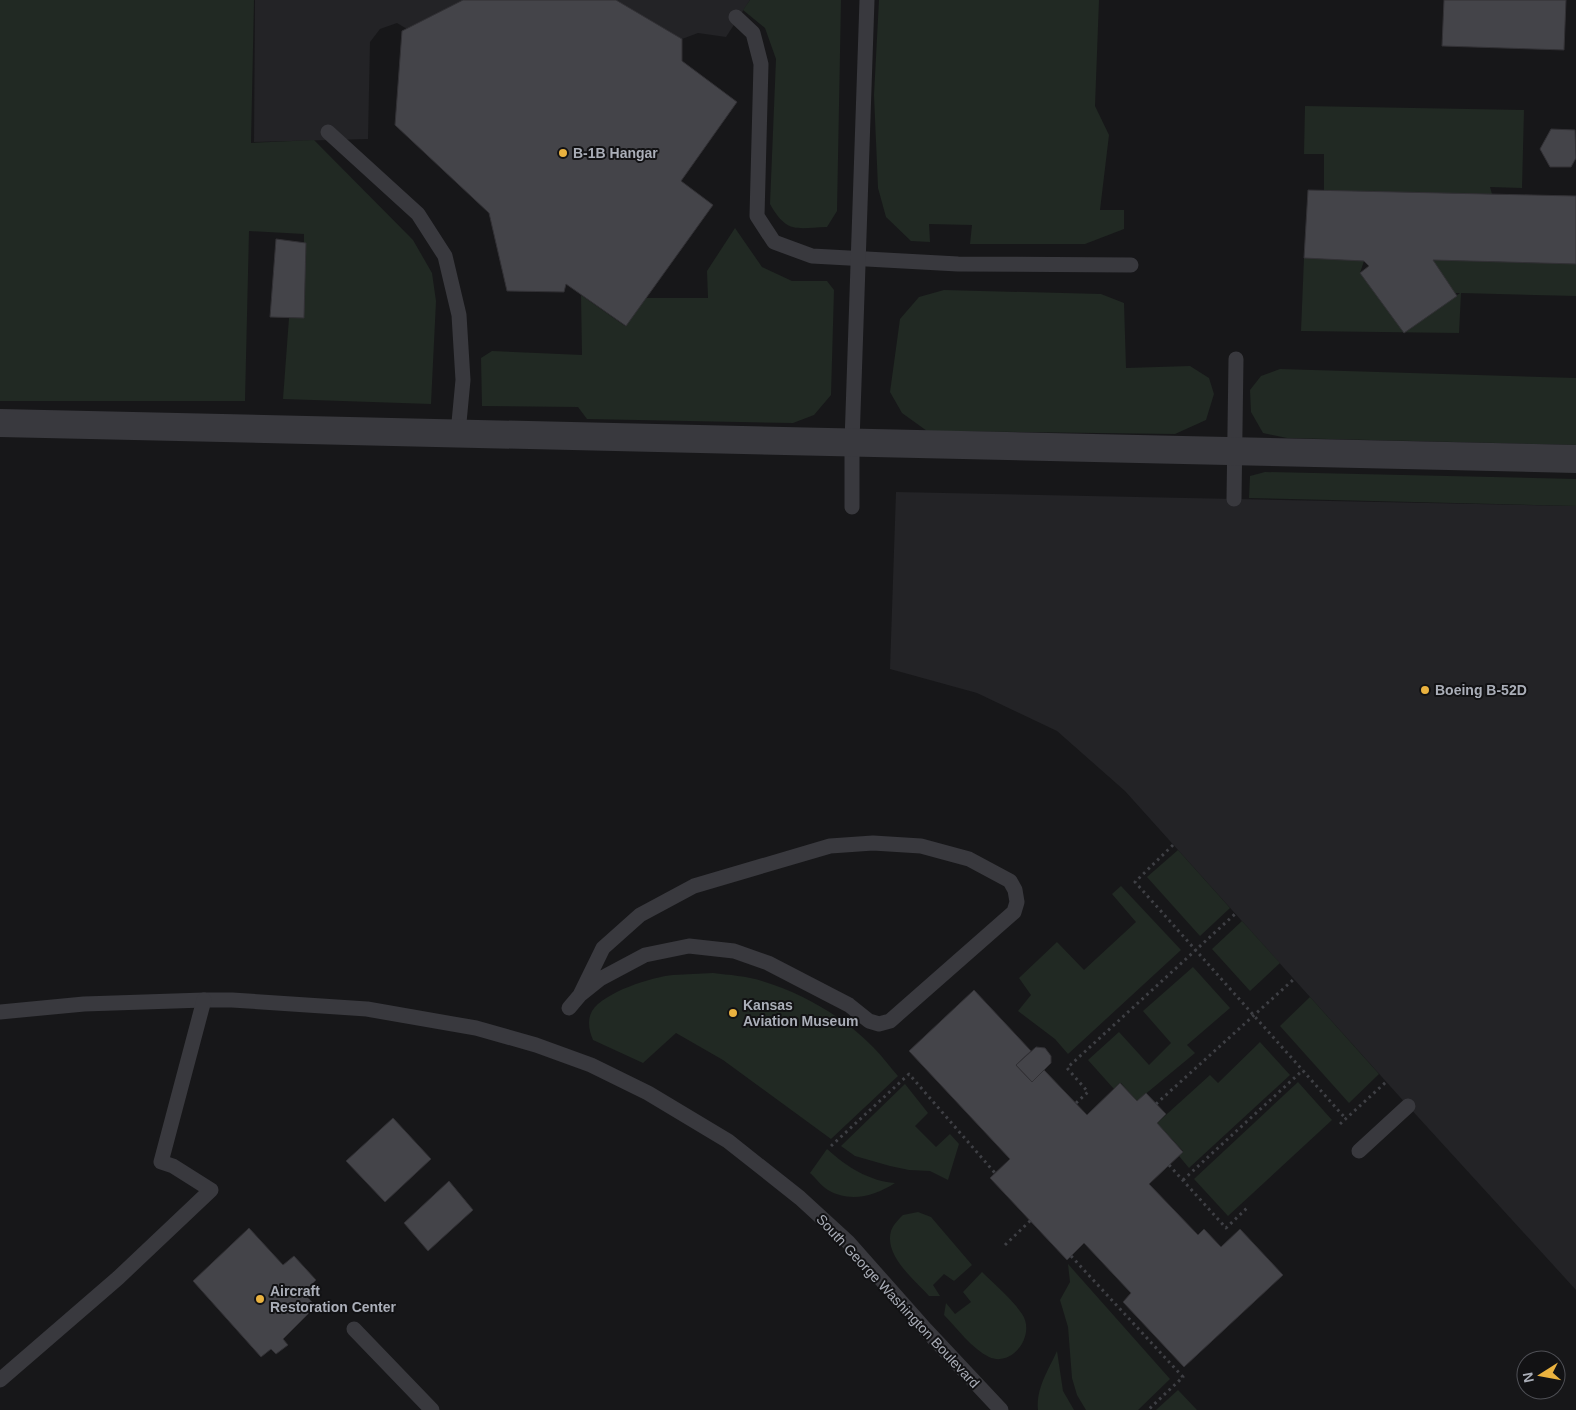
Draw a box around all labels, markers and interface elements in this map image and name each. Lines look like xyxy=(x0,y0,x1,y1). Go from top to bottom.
place label: B-1B Hangar xyxy=(573,145,658,161)
marker: B-1B Hangar xyxy=(557,147,569,159)
place label: Boeing B-52D xyxy=(1435,682,1527,698)
marker: Boeing B-52D xyxy=(1419,684,1431,696)
place label: Kansas Aviation Museum xyxy=(743,997,858,1029)
marker: Kansas Aviation Museum xyxy=(727,1007,739,1019)
street label: South George Washington Boulevard xyxy=(813,1211,983,1391)
place label: Aircraft Restoration Center xyxy=(270,1283,397,1315)
marker: Aircraft Restoration Center xyxy=(254,1293,266,1305)
north arrow xyxy=(1516,1350,1566,1400)
text: N xyxy=(1519,1371,1537,1384)

